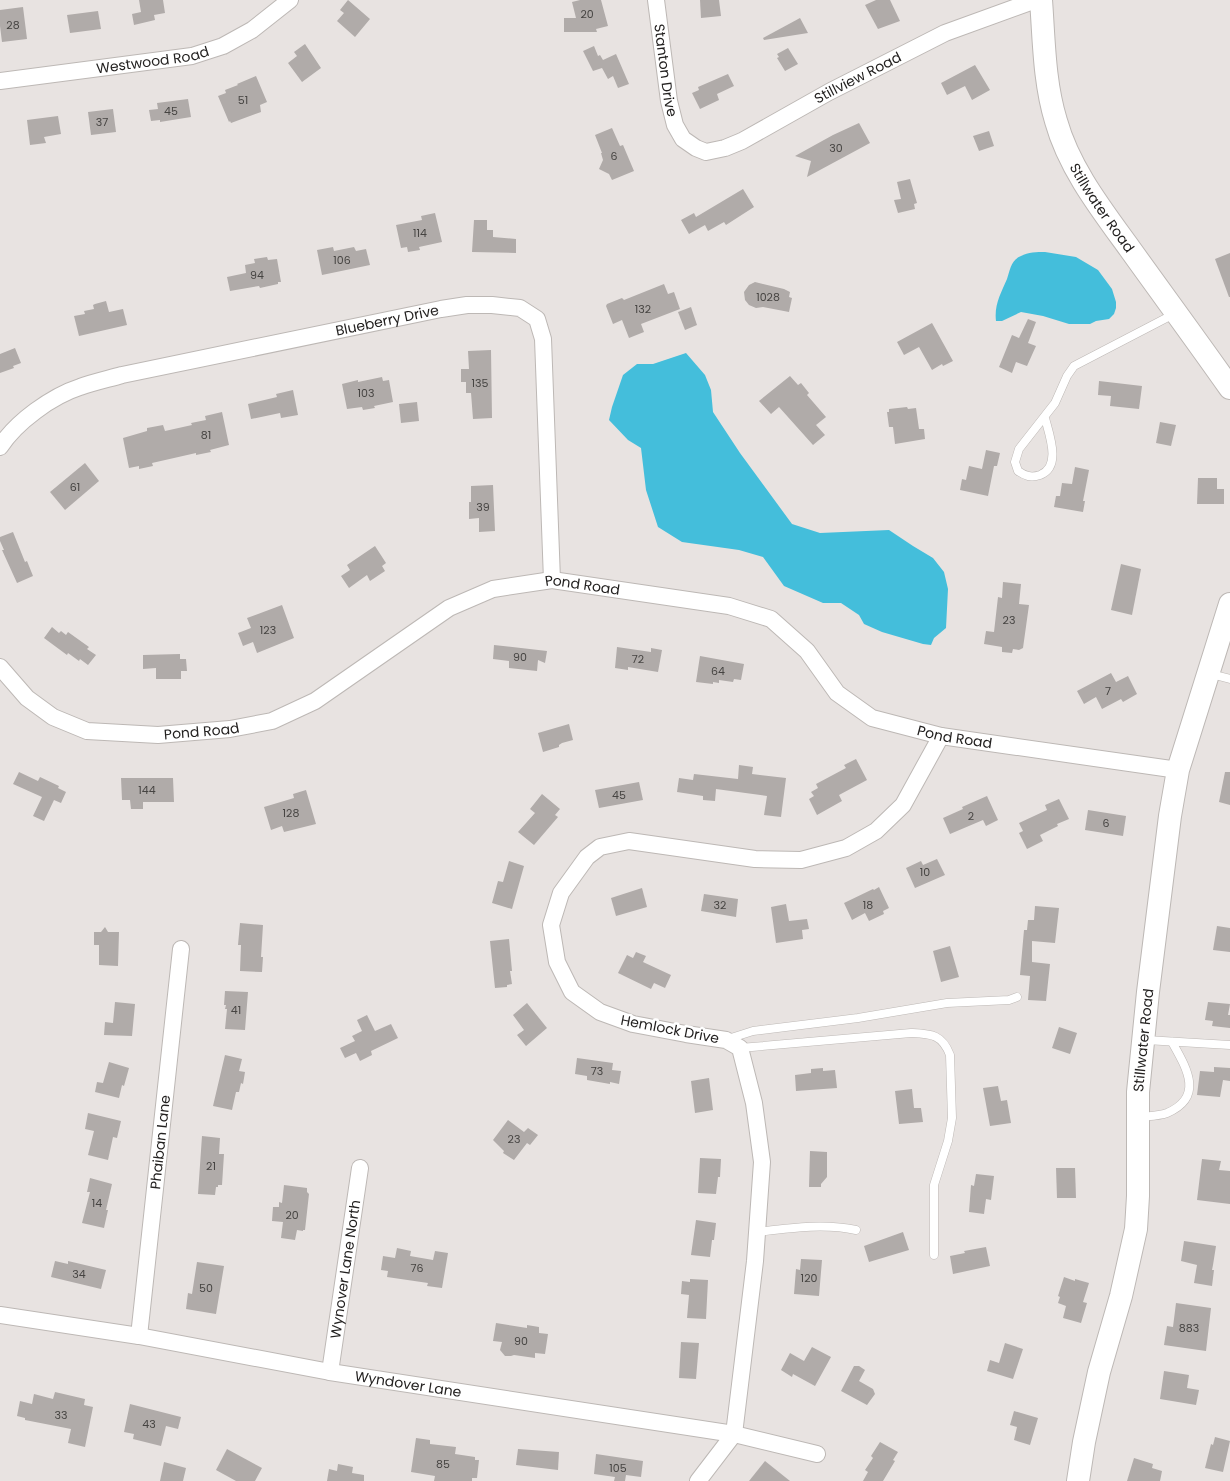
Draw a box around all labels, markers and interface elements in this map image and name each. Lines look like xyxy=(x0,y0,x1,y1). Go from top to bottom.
house number: 20 xyxy=(580,6,594,22)
house number: 28 xyxy=(6,17,20,33)
street label: Stanton Drive xyxy=(649,23,683,119)
street label: Westwood Road xyxy=(95,41,212,78)
street label: Stillview Road xyxy=(810,47,905,108)
house number: 51 xyxy=(238,92,248,108)
house number: 45 xyxy=(164,103,178,119)
house number: 37 xyxy=(96,114,108,130)
house number: 30 xyxy=(829,140,843,156)
house number: 6 xyxy=(611,148,618,164)
street label: Stillwater Road xyxy=(1065,160,1139,257)
house number: 114 xyxy=(413,225,427,241)
house number: 106 xyxy=(333,252,351,268)
house number: 94 xyxy=(250,267,264,283)
house number: 1028 xyxy=(756,289,780,305)
street label: Blueberry Drive xyxy=(334,300,441,341)
house number: 132 xyxy=(635,301,651,317)
house number: 135 xyxy=(472,375,489,391)
house number: 103 xyxy=(358,385,374,401)
house number: 81 xyxy=(201,427,211,443)
house number: 61 xyxy=(70,479,80,495)
house number: 39 xyxy=(476,499,490,515)
street label: Pond Road xyxy=(543,570,621,600)
house number: 23 xyxy=(1003,612,1015,628)
house number: 123 xyxy=(260,622,276,638)
house number: 90 xyxy=(513,649,527,665)
house number: 72 xyxy=(632,651,644,667)
house number: 64 xyxy=(711,663,725,679)
house number: 7 xyxy=(1105,683,1111,699)
street label: Pond Road xyxy=(163,717,241,744)
street label: Pond Road xyxy=(915,720,993,753)
house number: 144 xyxy=(138,782,156,798)
house number: 45 xyxy=(612,787,626,803)
house number: 128 xyxy=(283,805,299,821)
house number: 2 xyxy=(968,808,974,824)
house number: 6 xyxy=(1103,815,1110,831)
house number: 10 xyxy=(920,864,930,880)
house number: 32 xyxy=(714,897,726,913)
house number: 18 xyxy=(863,897,873,913)
street label: Stillwater Road xyxy=(1128,987,1158,1093)
house number: 41 xyxy=(231,1002,241,1018)
street label: Hemlock Drive xyxy=(619,1010,721,1048)
house number: 73 xyxy=(591,1063,603,1079)
street label: Phaiban Lane xyxy=(145,1094,175,1190)
house number: 23 xyxy=(508,1131,520,1147)
house number: 21 xyxy=(206,1158,216,1174)
house number: 14 xyxy=(92,1195,102,1211)
street label: Wynover Lane North xyxy=(325,1198,365,1340)
house number: 20 xyxy=(285,1207,299,1223)
house number: 76 xyxy=(411,1260,424,1276)
house number: 34 xyxy=(72,1266,86,1282)
house number: 120 xyxy=(801,1270,817,1286)
house number: 50 xyxy=(199,1280,213,1296)
house number: 883 xyxy=(1179,1320,1199,1336)
house number: 90 xyxy=(514,1333,528,1349)
street label: Wyndover Lane xyxy=(353,1366,463,1402)
house number: 33 xyxy=(55,1407,67,1423)
house number: 43 xyxy=(142,1416,156,1432)
house number: 85 xyxy=(436,1456,450,1472)
house number: 105 xyxy=(609,1460,627,1476)

